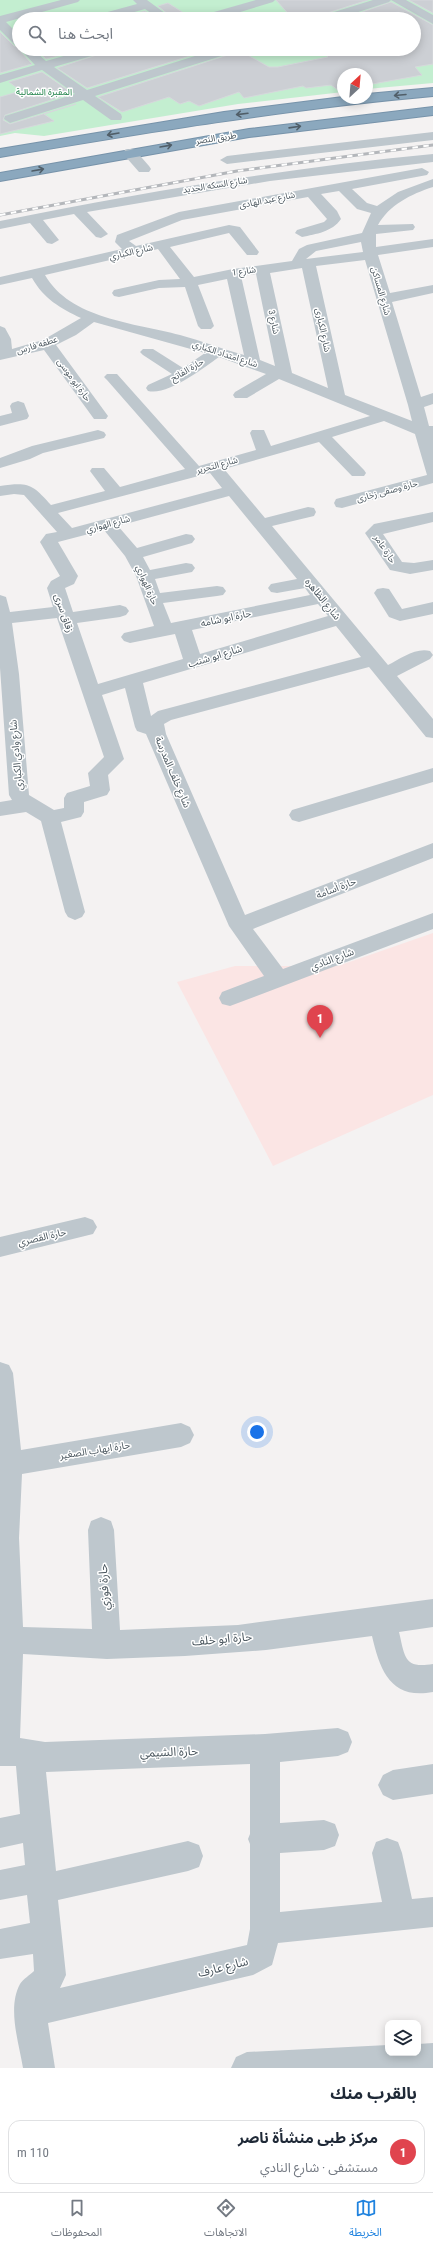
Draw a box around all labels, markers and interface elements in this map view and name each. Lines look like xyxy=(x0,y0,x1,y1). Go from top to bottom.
search box xyxy=(12,12,421,56)
icon: search xyxy=(26,23,48,45)
text: ابحث هنا xyxy=(58,25,113,43)
north arrow xyxy=(337,68,373,104)
park label: المقبرة الشمالية xyxy=(16,87,72,98)
one-way arrow xyxy=(394,91,407,98)
one-way arrow xyxy=(236,110,249,117)
one-way arrow xyxy=(288,123,301,131)
one-way arrow xyxy=(107,130,120,138)
street label: طريق النصر xyxy=(194,130,237,147)
one-way arrow xyxy=(159,142,172,150)
one-way arrow xyxy=(31,166,44,174)
street label: شارع السكه الحديد xyxy=(182,175,248,197)
street label: شارع عبد الهادى xyxy=(238,190,296,212)
street label: شارع الكباري xyxy=(108,242,154,264)
street label: شارع 1 xyxy=(231,264,257,280)
street label: شارع المساكن xyxy=(367,266,393,317)
street label: شارع الكبارى xyxy=(312,307,333,353)
street label: شارع 3 xyxy=(265,309,281,335)
street label: عطفه فارس xyxy=(15,334,59,357)
street label: شارع امتداد الكباري xyxy=(190,339,259,371)
street label: حارة ابو موسى xyxy=(54,357,93,404)
street label: حارة الفاتح xyxy=(169,357,206,385)
street label: شارع التحرير xyxy=(194,455,239,478)
street label: حارة وصفى زخارى xyxy=(355,478,419,505)
street label: شارع الهواري xyxy=(85,513,132,537)
street label: حارة عامر xyxy=(371,532,398,566)
street label: حارة الهواري xyxy=(132,564,160,607)
street label: شارع الظاهره xyxy=(301,576,343,623)
street label: زقاق سرى xyxy=(51,592,76,634)
street label: حارة ابو شامه xyxy=(200,607,253,630)
street label: شارع ابو شنب xyxy=(187,642,244,671)
street label: شارع وادي الكباري xyxy=(7,719,27,791)
street label: شارع خلف المدرسة xyxy=(151,735,193,810)
street label: حارة أسامة xyxy=(315,875,358,902)
street label: شارع النادي xyxy=(309,946,356,974)
pin: 1 xyxy=(307,1005,333,1038)
street label: حارة القصري xyxy=(17,1226,68,1250)
your location xyxy=(247,1422,267,1442)
street label: حارة ايهاب الصغير xyxy=(58,1439,131,1462)
street label: حارة فوزي xyxy=(96,1563,115,1611)
street label: حارة ابو خلف xyxy=(191,1629,253,1649)
street label: حارة الشيمي xyxy=(140,1744,199,1763)
street label: شارع عارف xyxy=(196,1954,250,1982)
map controls xyxy=(385,2020,421,2056)
button: layers xyxy=(385,2020,421,2056)
text: بالقرب منك xyxy=(330,2083,417,2103)
text: مركز طبى منشأة ناصر xyxy=(238,2129,378,2147)
text: 110 m xyxy=(17,2145,49,2160)
text: 1 xyxy=(400,2145,406,2160)
text: مستشفى · شارع النادي xyxy=(260,2160,378,2175)
tab: المحفوظات xyxy=(51,2197,102,2244)
tab: الاتجاهات xyxy=(204,2197,247,2244)
tab: الخريطة xyxy=(349,2197,382,2244)

